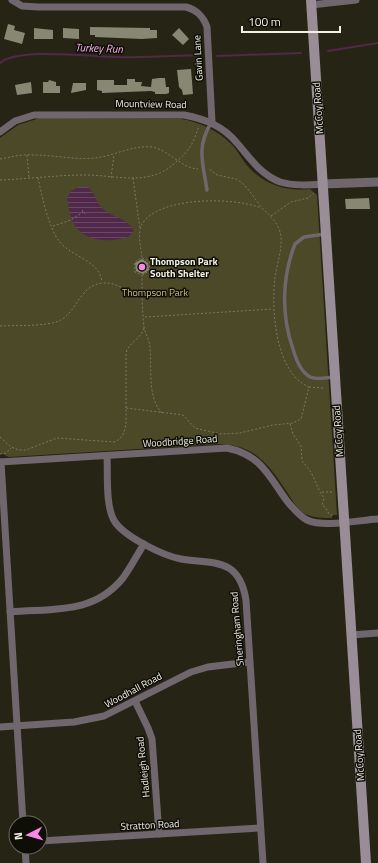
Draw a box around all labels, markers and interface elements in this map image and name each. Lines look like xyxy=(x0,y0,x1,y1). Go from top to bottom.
scale bar xyxy=(242,8,340,34)
text: 100 m xyxy=(248,12,281,31)
street label: Gavin Lane xyxy=(189,35,207,81)
water label: Turkey Run xyxy=(75,39,124,57)
street label: McCoy Road xyxy=(309,82,327,134)
street label: Mountview Road xyxy=(115,96,187,112)
place label: Thompson Park South Shelter xyxy=(150,254,218,281)
marker: Thompson Park South Shelter xyxy=(137,262,147,272)
park label: Thompson Park xyxy=(122,285,188,300)
street label: McCoy Road xyxy=(329,405,347,457)
street label: Woodbridge Road xyxy=(142,431,218,451)
street label: Sheringham Road xyxy=(226,591,248,667)
street label: Woodhall Road xyxy=(102,669,164,711)
street label: McCoy Road xyxy=(350,729,368,781)
street label: Hadleigh Road xyxy=(132,736,154,798)
north arrow xyxy=(8,815,48,855)
street label: Stratton Road xyxy=(120,816,180,834)
text: N xyxy=(10,831,26,841)

